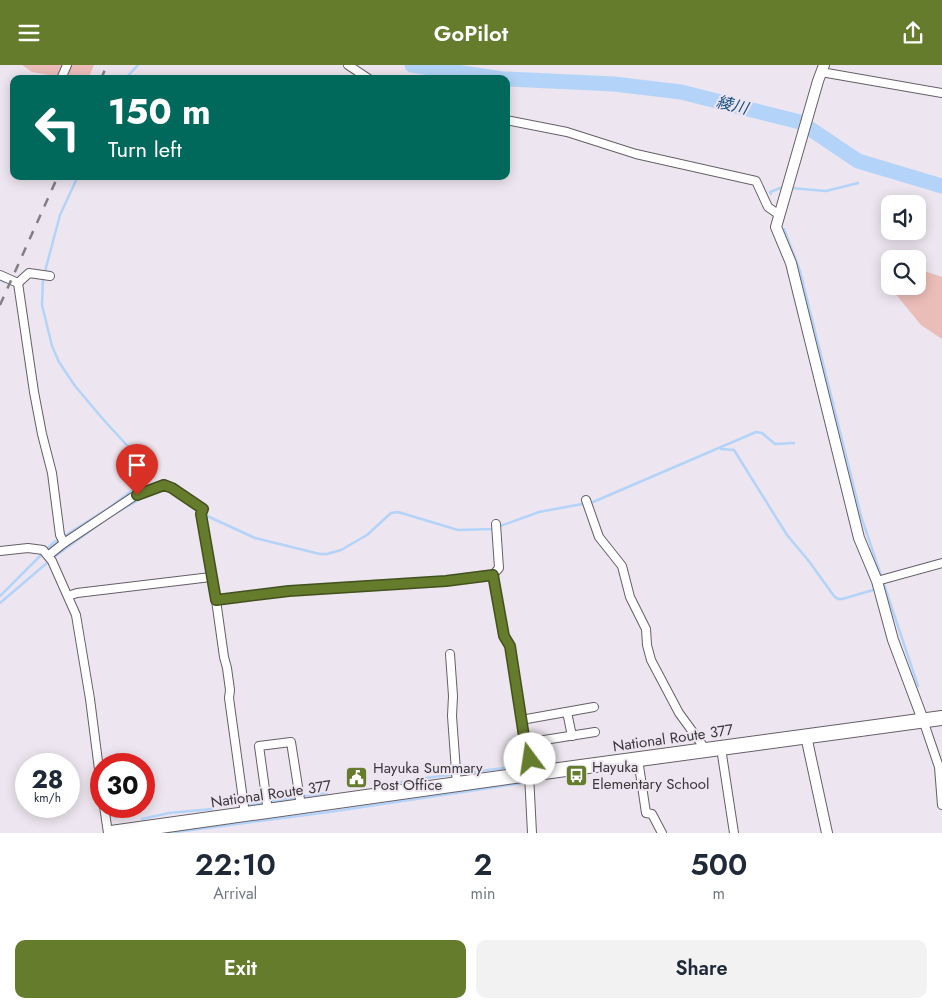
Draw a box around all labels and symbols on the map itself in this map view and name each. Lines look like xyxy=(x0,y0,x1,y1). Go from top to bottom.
water label: 綾川 xyxy=(714,90,752,121)
pin xyxy=(116,444,158,495)
street label: National Route 377 xyxy=(611,719,735,757)
position arrow xyxy=(503,732,555,784)
speed limit sign: 30 xyxy=(90,753,155,818)
place label: Hayuka Elementary School xyxy=(592,756,709,795)
place label: Hayuka Summary Post Office xyxy=(373,757,483,796)
bus stop icon: Hayuka Elementary School xyxy=(564,764,588,788)
public building icon: Hayuka Summary Post Office xyxy=(345,765,369,789)
street label: National Route 377 xyxy=(209,775,333,813)

